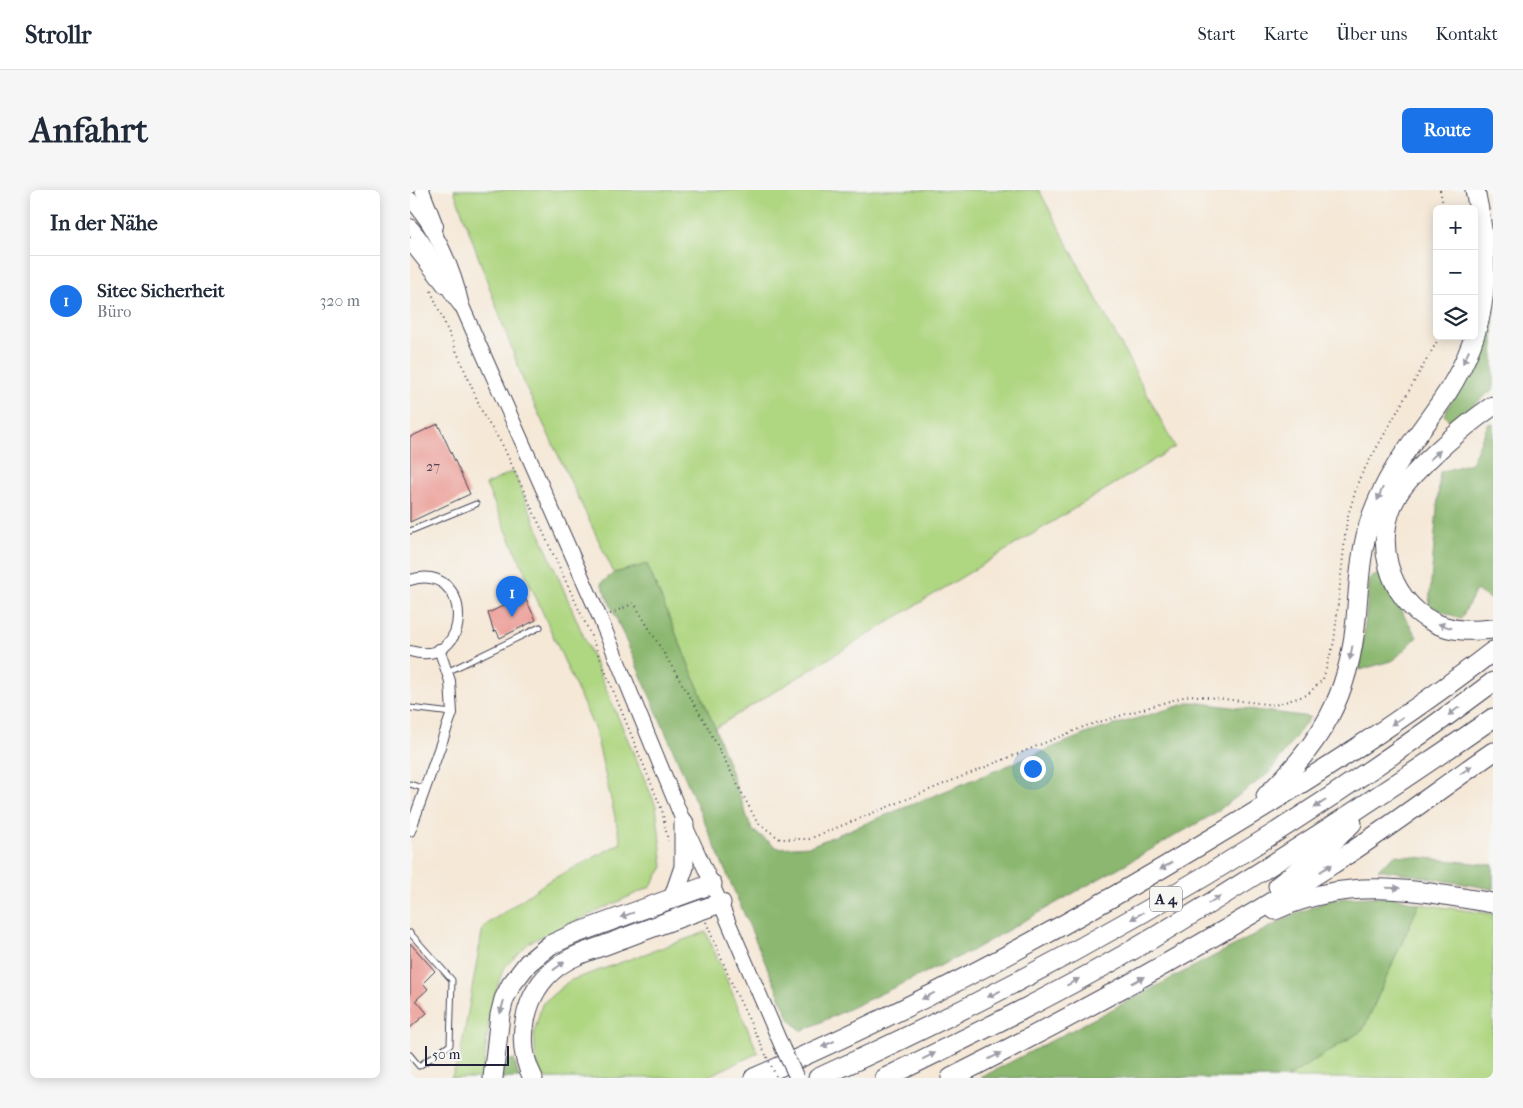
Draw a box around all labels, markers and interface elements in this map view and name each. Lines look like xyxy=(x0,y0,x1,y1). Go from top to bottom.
text: Strollr xyxy=(25,21,92,49)
text: Start xyxy=(1197,24,1236,45)
text: Karte xyxy=(1264,24,1308,45)
text: Über uns xyxy=(1336,24,1407,45)
text: Kontakt xyxy=(1435,24,1498,45)
button: Route xyxy=(1402,108,1493,153)
text: Anfahrt xyxy=(30,110,148,151)
map controls xyxy=(1433,205,1478,340)
button: + xyxy=(1433,205,1478,250)
text: In der Nähe xyxy=(50,211,158,235)
button: − xyxy=(1433,250,1478,295)
text: Sitec Sicherheit xyxy=(97,280,225,302)
text: 1 xyxy=(63,291,69,310)
text: 320 m xyxy=(320,291,360,310)
button: layers xyxy=(1433,295,1478,340)
text: Büro xyxy=(97,302,131,321)
one-way arrow xyxy=(1462,350,1470,364)
one-way arrow xyxy=(1429,450,1441,461)
house number: 27 xyxy=(426,458,440,475)
one-way arrow xyxy=(1376,487,1384,502)
pin: 1 xyxy=(496,576,528,617)
one-way arrow xyxy=(1437,622,1452,630)
one-way arrow xyxy=(1347,646,1355,662)
one-way arrow xyxy=(1448,706,1461,717)
one-way arrow xyxy=(1390,716,1404,726)
your location xyxy=(1020,756,1046,782)
one-way arrow xyxy=(1459,765,1473,775)
one-way arrow xyxy=(1314,799,1327,809)
one-way arrow xyxy=(1160,862,1173,871)
one-way arrow xyxy=(1319,863,1333,873)
one-way arrow xyxy=(1385,884,1401,892)
road number: A 4 xyxy=(1150,886,1182,912)
one-way arrow xyxy=(1207,896,1220,905)
one-way arrow xyxy=(619,911,634,919)
one-way arrow xyxy=(1130,911,1143,920)
one-way arrow xyxy=(553,962,566,972)
one-way arrow xyxy=(1131,976,1146,984)
one-way arrow xyxy=(1066,978,1081,986)
one-way arrow xyxy=(987,990,1001,998)
one-way arrow xyxy=(921,993,935,1001)
one-way arrow xyxy=(498,999,506,1014)
one-way arrow xyxy=(821,1040,835,1048)
scale bar xyxy=(425,1043,509,1066)
text: 50 m xyxy=(432,1046,460,1063)
one-way arrow xyxy=(922,1052,936,1060)
one-way arrow xyxy=(988,1052,1002,1060)

